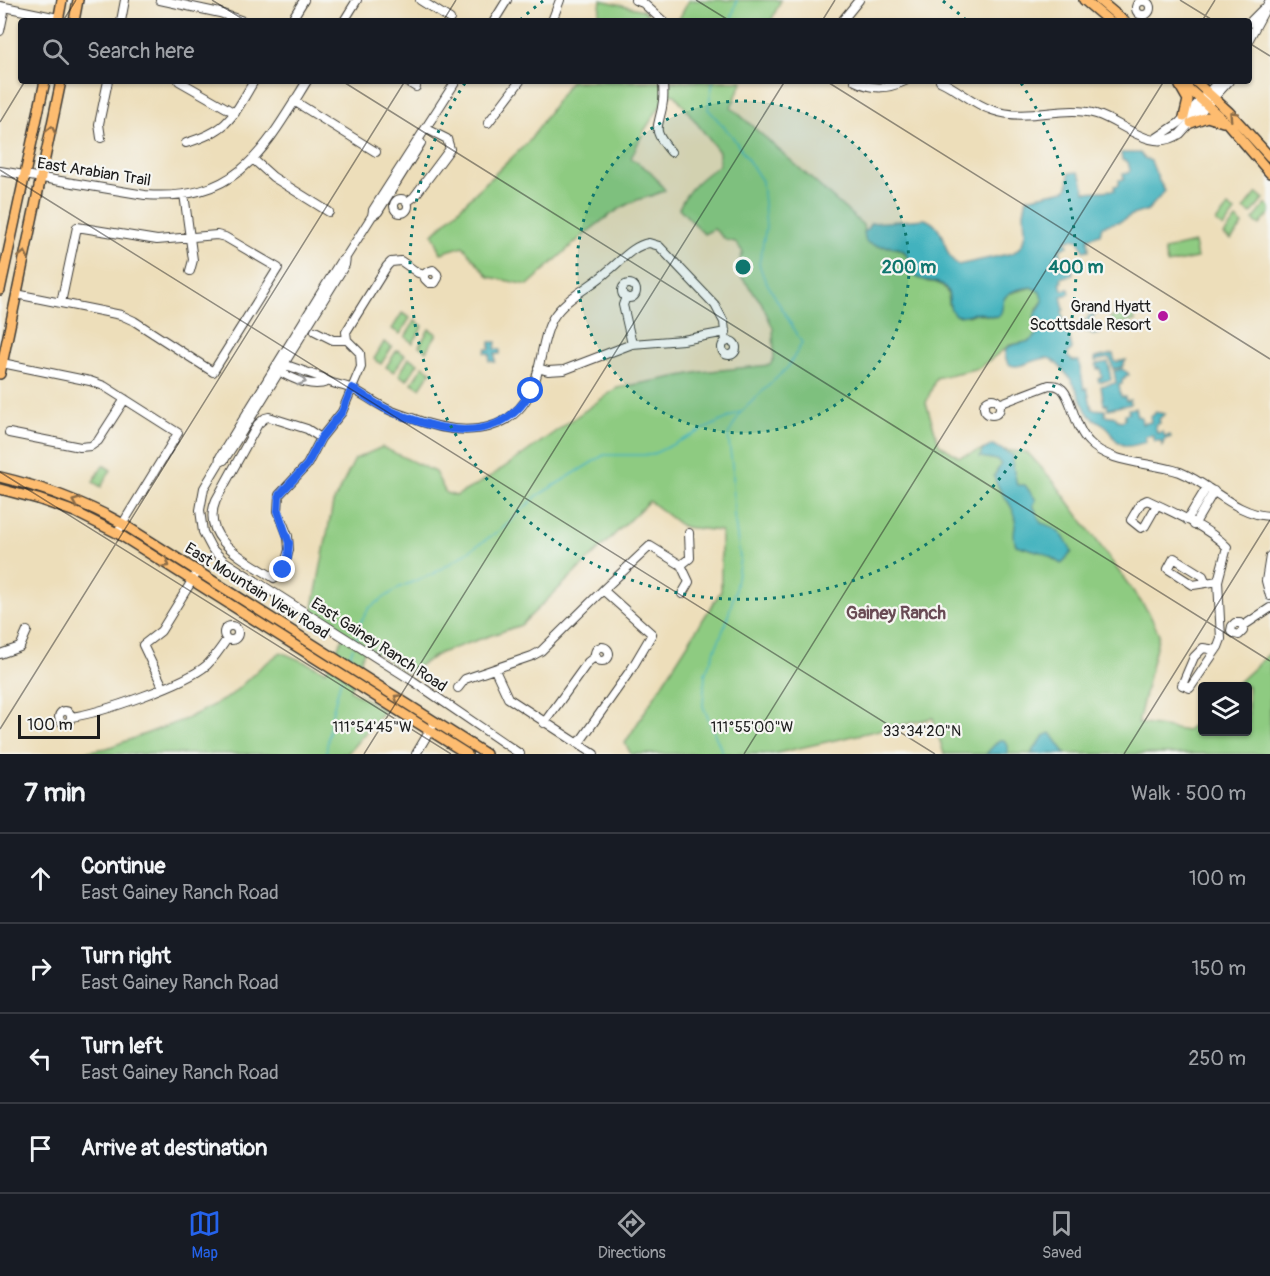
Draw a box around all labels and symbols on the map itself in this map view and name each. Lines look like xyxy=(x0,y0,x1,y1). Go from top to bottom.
one-way arrow xyxy=(1229,112,1240,122)
one-way arrow xyxy=(44,125,57,135)
street label: East Arabian Trail xyxy=(36,153,152,191)
one-way arrow xyxy=(17,250,30,260)
text: 200 m xyxy=(882,256,936,279)
text: 400 m xyxy=(1049,256,1103,279)
centre of rings xyxy=(733,257,753,277)
place label: Grand Hyatt Scottsdale Resort xyxy=(1029,297,1152,335)
marker: Grand Hyatt Scottsdale Resort xyxy=(1156,309,1170,323)
one-way arrow xyxy=(296,374,307,386)
route start xyxy=(517,377,543,403)
one-way arrow xyxy=(72,497,83,509)
street label: East Mountain View Road xyxy=(181,538,333,644)
route end xyxy=(269,556,295,582)
one-way arrow xyxy=(159,557,170,568)
street label: East Gainey Ranch Road xyxy=(307,593,451,697)
district label: Gainey Ranch xyxy=(846,602,947,625)
one-way arrow xyxy=(393,695,404,706)
scale bar xyxy=(18,712,100,740)
text: 111°54'45"W xyxy=(332,718,412,737)
text: 111°55'00"W xyxy=(711,718,794,737)
text: 33°34'20"N xyxy=(883,722,961,741)

